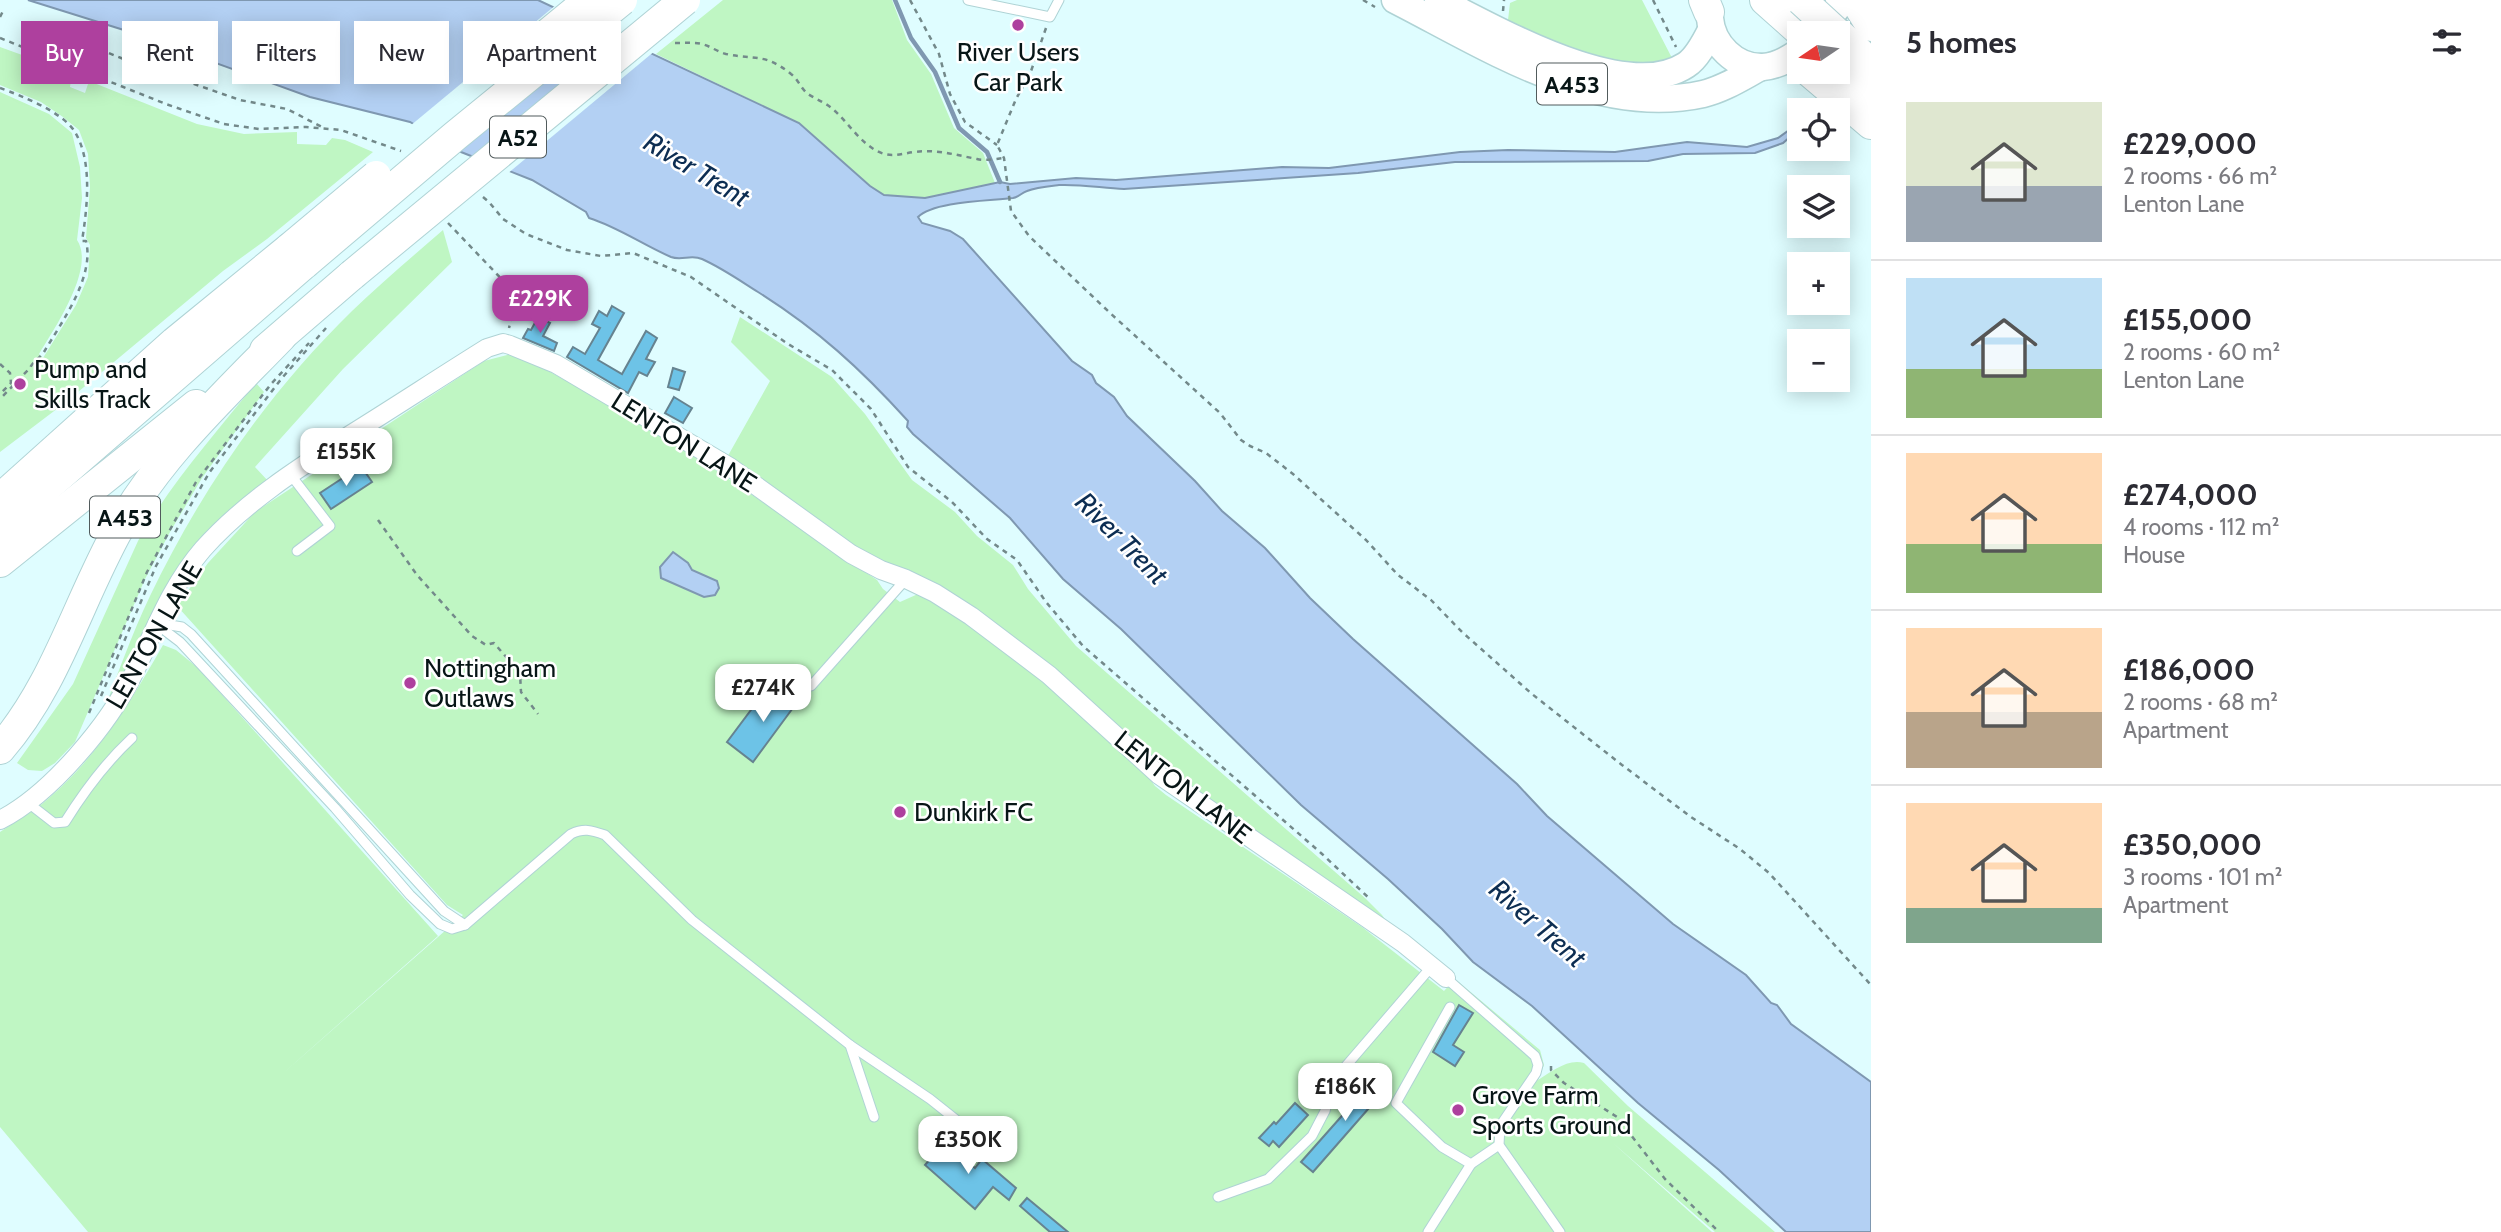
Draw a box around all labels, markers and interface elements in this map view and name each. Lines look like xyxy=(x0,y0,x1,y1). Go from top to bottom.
marker: River Users Car Park xyxy=(1010,17,1026,33)
chip: Buy xyxy=(21,21,108,84)
chip: Rent xyxy=(122,21,218,84)
chip: Filters xyxy=(232,21,340,84)
chip: New xyxy=(354,21,449,84)
chip: Apartment xyxy=(463,21,621,84)
north arrow xyxy=(1787,21,1850,84)
map controls xyxy=(1787,21,1850,392)
icon: filters xyxy=(2428,23,2466,61)
text: 5 homes xyxy=(1906,24,2017,61)
place label: River Users Car Park xyxy=(957,36,1079,98)
road number: A453 xyxy=(1537,64,1607,104)
button: locate xyxy=(1787,98,1850,161)
road number: A52 xyxy=(490,117,546,158)
water label: River Trent xyxy=(638,124,756,214)
text: £229,000 xyxy=(2123,125,2257,162)
icon: home xyxy=(1962,130,2046,214)
text: 2 rooms · 66 m² xyxy=(2123,162,2277,190)
button: layers xyxy=(1787,175,1850,238)
text: Lenton Lane xyxy=(2123,190,2244,218)
button: + xyxy=(1787,252,1850,315)
pin: £229K xyxy=(491,276,589,335)
text: £229K xyxy=(508,284,572,312)
text: £155,000 xyxy=(2123,301,2252,338)
icon: home xyxy=(1962,306,2046,390)
button: − xyxy=(1787,329,1850,392)
text: 2 rooms · 60 m² xyxy=(2123,338,2280,366)
place label: Pump and Skills Track xyxy=(34,353,151,415)
text: Lenton Lane xyxy=(2123,366,2244,394)
marker: Pump and Skills Track xyxy=(12,376,28,392)
street label: LENTON LANE xyxy=(606,385,762,499)
pin: £155K xyxy=(297,428,395,488)
text: £155K xyxy=(316,437,376,465)
text: £274,000 xyxy=(2123,476,2258,513)
icon: home xyxy=(1962,481,2046,565)
water label: River Trent xyxy=(1069,485,1176,592)
road number: A453 xyxy=(90,496,160,538)
text: 4 rooms · 112 m² xyxy=(2123,513,2279,541)
text: House xyxy=(2123,541,2185,569)
street label: LENTON LANE xyxy=(99,556,209,714)
text: £186,000 xyxy=(2123,651,2255,688)
place label: Nottingham Outlaws xyxy=(424,652,556,714)
icon: home xyxy=(1962,656,2046,740)
pin: £274K xyxy=(714,664,812,724)
text: £274K xyxy=(731,673,795,701)
marker: Nottingham Outlaws xyxy=(402,675,418,691)
text: 2 rooms · 68 m² xyxy=(2123,688,2278,716)
text: Apartment xyxy=(2123,716,2228,744)
street label: LENTON LANE xyxy=(1108,724,1258,850)
place label: Dunkirk FC xyxy=(914,796,1033,828)
marker: Dunkirk FC xyxy=(892,804,908,820)
text: £350,000 xyxy=(2123,826,2262,863)
icon: home xyxy=(1962,831,2046,915)
text: 3 rooms · 101 m² xyxy=(2123,863,2282,891)
water label: River Trent xyxy=(1483,872,1594,975)
text: Apartment xyxy=(2123,891,2228,919)
pin: £186K xyxy=(1296,1064,1394,1123)
text: £186K xyxy=(1314,1072,1376,1100)
place label: Grove Farm Sports Ground xyxy=(1472,1079,1631,1141)
marker: Grove Farm Sports Ground xyxy=(1450,1102,1466,1118)
pin: £350K xyxy=(919,1116,1017,1176)
text: £350K xyxy=(934,1125,1002,1153)

